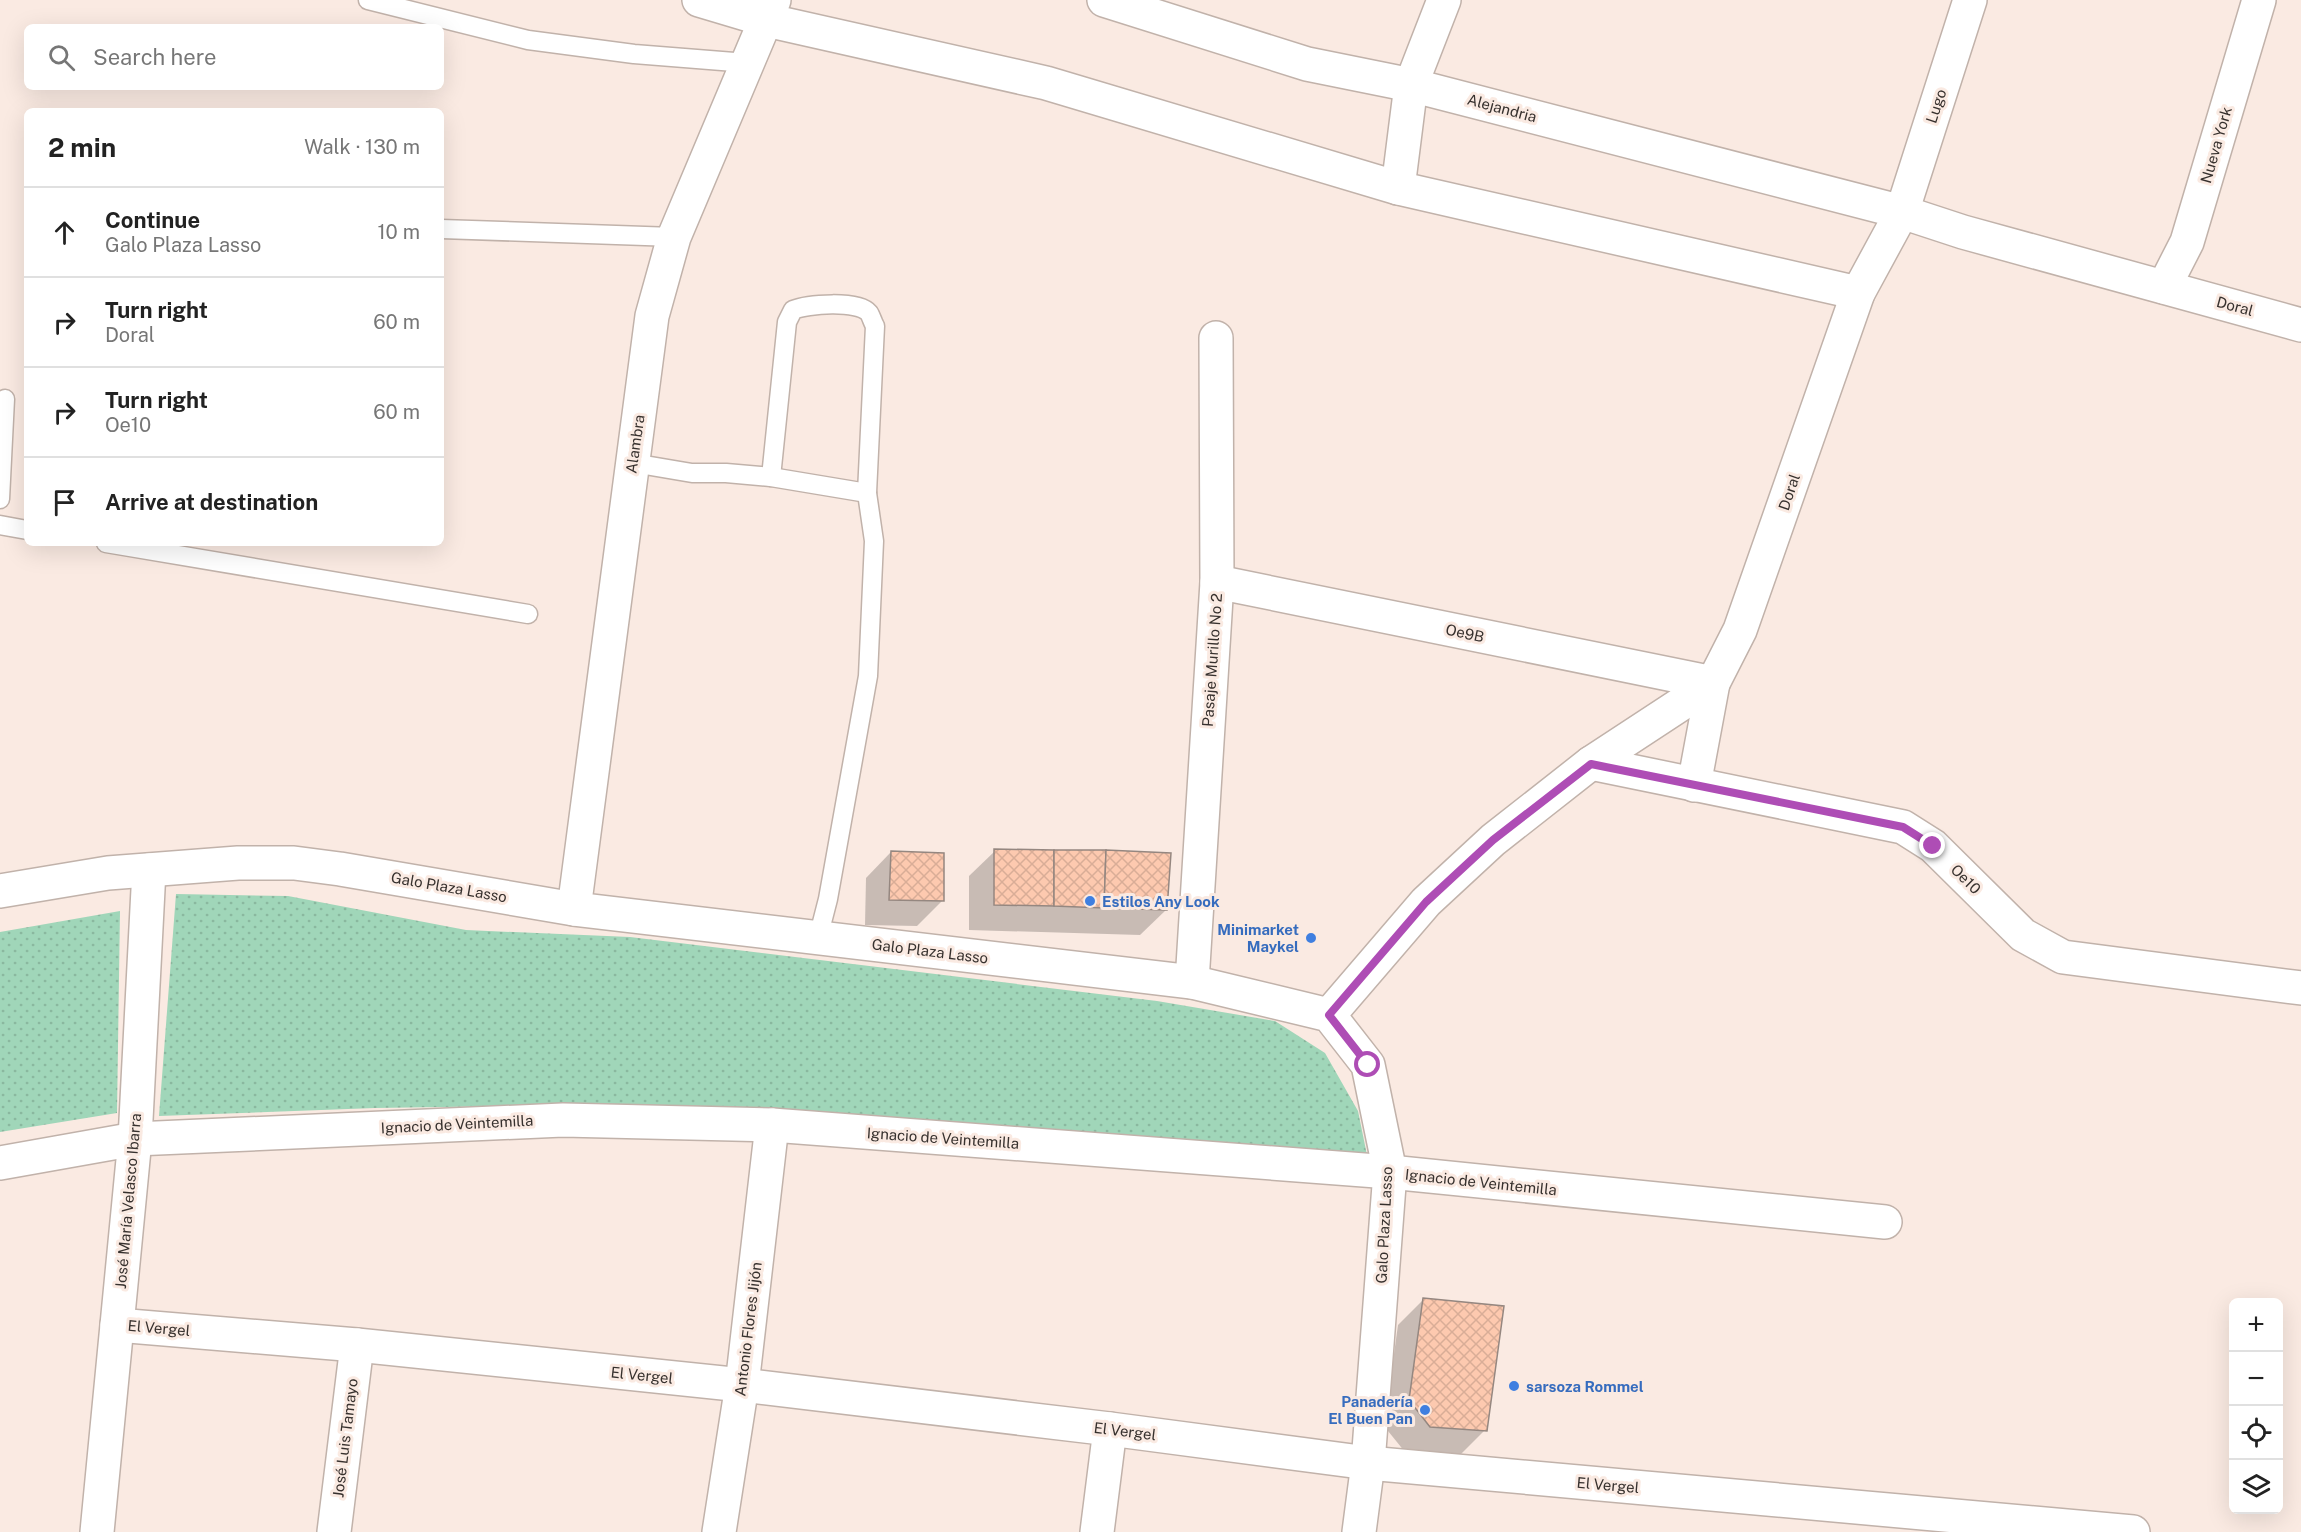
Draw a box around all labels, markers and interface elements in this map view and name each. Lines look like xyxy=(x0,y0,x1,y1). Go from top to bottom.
search box xyxy=(24,24,444,90)
icon: search xyxy=(45,41,78,74)
text: Search here xyxy=(93,44,217,70)
street label: Lugo xyxy=(1923,87,1949,125)
street label: Alejandria xyxy=(1465,91,1539,125)
street label: Nueva York xyxy=(2197,105,2235,185)
text: 2 min xyxy=(48,132,116,163)
text: Walk · 130 m xyxy=(304,135,420,159)
text: Continue xyxy=(105,207,200,233)
icon: ahead xyxy=(48,216,81,249)
text: 10 m xyxy=(377,220,420,244)
text: Galo Plaza Lasso xyxy=(105,233,261,257)
street label: Doral xyxy=(2215,293,2255,319)
text: Turn right xyxy=(105,297,208,323)
icon: right xyxy=(48,306,81,339)
text: 60 m xyxy=(373,310,420,334)
text: Doral xyxy=(105,323,155,347)
text: Turn right xyxy=(105,387,208,413)
icon: right xyxy=(48,396,81,429)
text: 60 m xyxy=(373,400,420,424)
text: Oe10 xyxy=(105,413,151,437)
street label: Alambra xyxy=(622,413,648,475)
street label: Doral xyxy=(1775,472,1803,512)
icon: arrive xyxy=(48,486,81,519)
text: Arrive at destination xyxy=(105,489,318,515)
street label: Pasaje Murillo No 2 xyxy=(1199,593,1225,727)
street label: Oe9B xyxy=(1444,621,1486,645)
route end xyxy=(1919,832,1945,858)
street label: Oe10 xyxy=(1948,861,1984,897)
street label: Galo Plaza Lasso xyxy=(390,868,508,906)
place label: Estilos Any Look xyxy=(1102,893,1220,910)
marker: Estilos Any Look xyxy=(1083,894,1097,908)
place label: Minimarket Maykel xyxy=(1217,921,1299,955)
marker: Minimarket Maykel xyxy=(1304,931,1318,945)
street label: Galo Plaza Lasso xyxy=(871,935,989,967)
route start xyxy=(1354,1051,1380,1077)
street label: Ignacio de Veintemilla xyxy=(380,1112,534,1136)
street label: José María Velasco Ibarra xyxy=(112,1113,144,1289)
street label: Ignacio de Veintemilla xyxy=(866,1124,1020,1152)
street label: Galo Plaza Lasso xyxy=(1372,1166,1396,1284)
street label: Ignacio de Veintemilla xyxy=(1404,1166,1558,1198)
street label: Antonio Flores Jijón xyxy=(731,1261,765,1397)
map controls xyxy=(2229,1298,2283,1514)
button: + xyxy=(2229,1298,2283,1352)
street label: El Vergel xyxy=(127,1317,191,1339)
button: − xyxy=(2229,1352,2283,1406)
street label: El Vergel xyxy=(610,1363,674,1387)
street label: José Luis Tamayo xyxy=(329,1377,361,1499)
place label: sarsoza Rommel xyxy=(1526,1378,1644,1395)
marker: sarsoza Rommel xyxy=(1507,1379,1521,1393)
place label: Panadería El Buen Pan xyxy=(1328,1393,1413,1427)
marker: Panadería El Buen Pan xyxy=(1418,1403,1432,1417)
button: locate xyxy=(2229,1406,2283,1460)
street label: El Vergel xyxy=(1093,1419,1157,1443)
button: layers xyxy=(2229,1460,2283,1514)
street label: El Vergel xyxy=(1576,1474,1640,1496)

